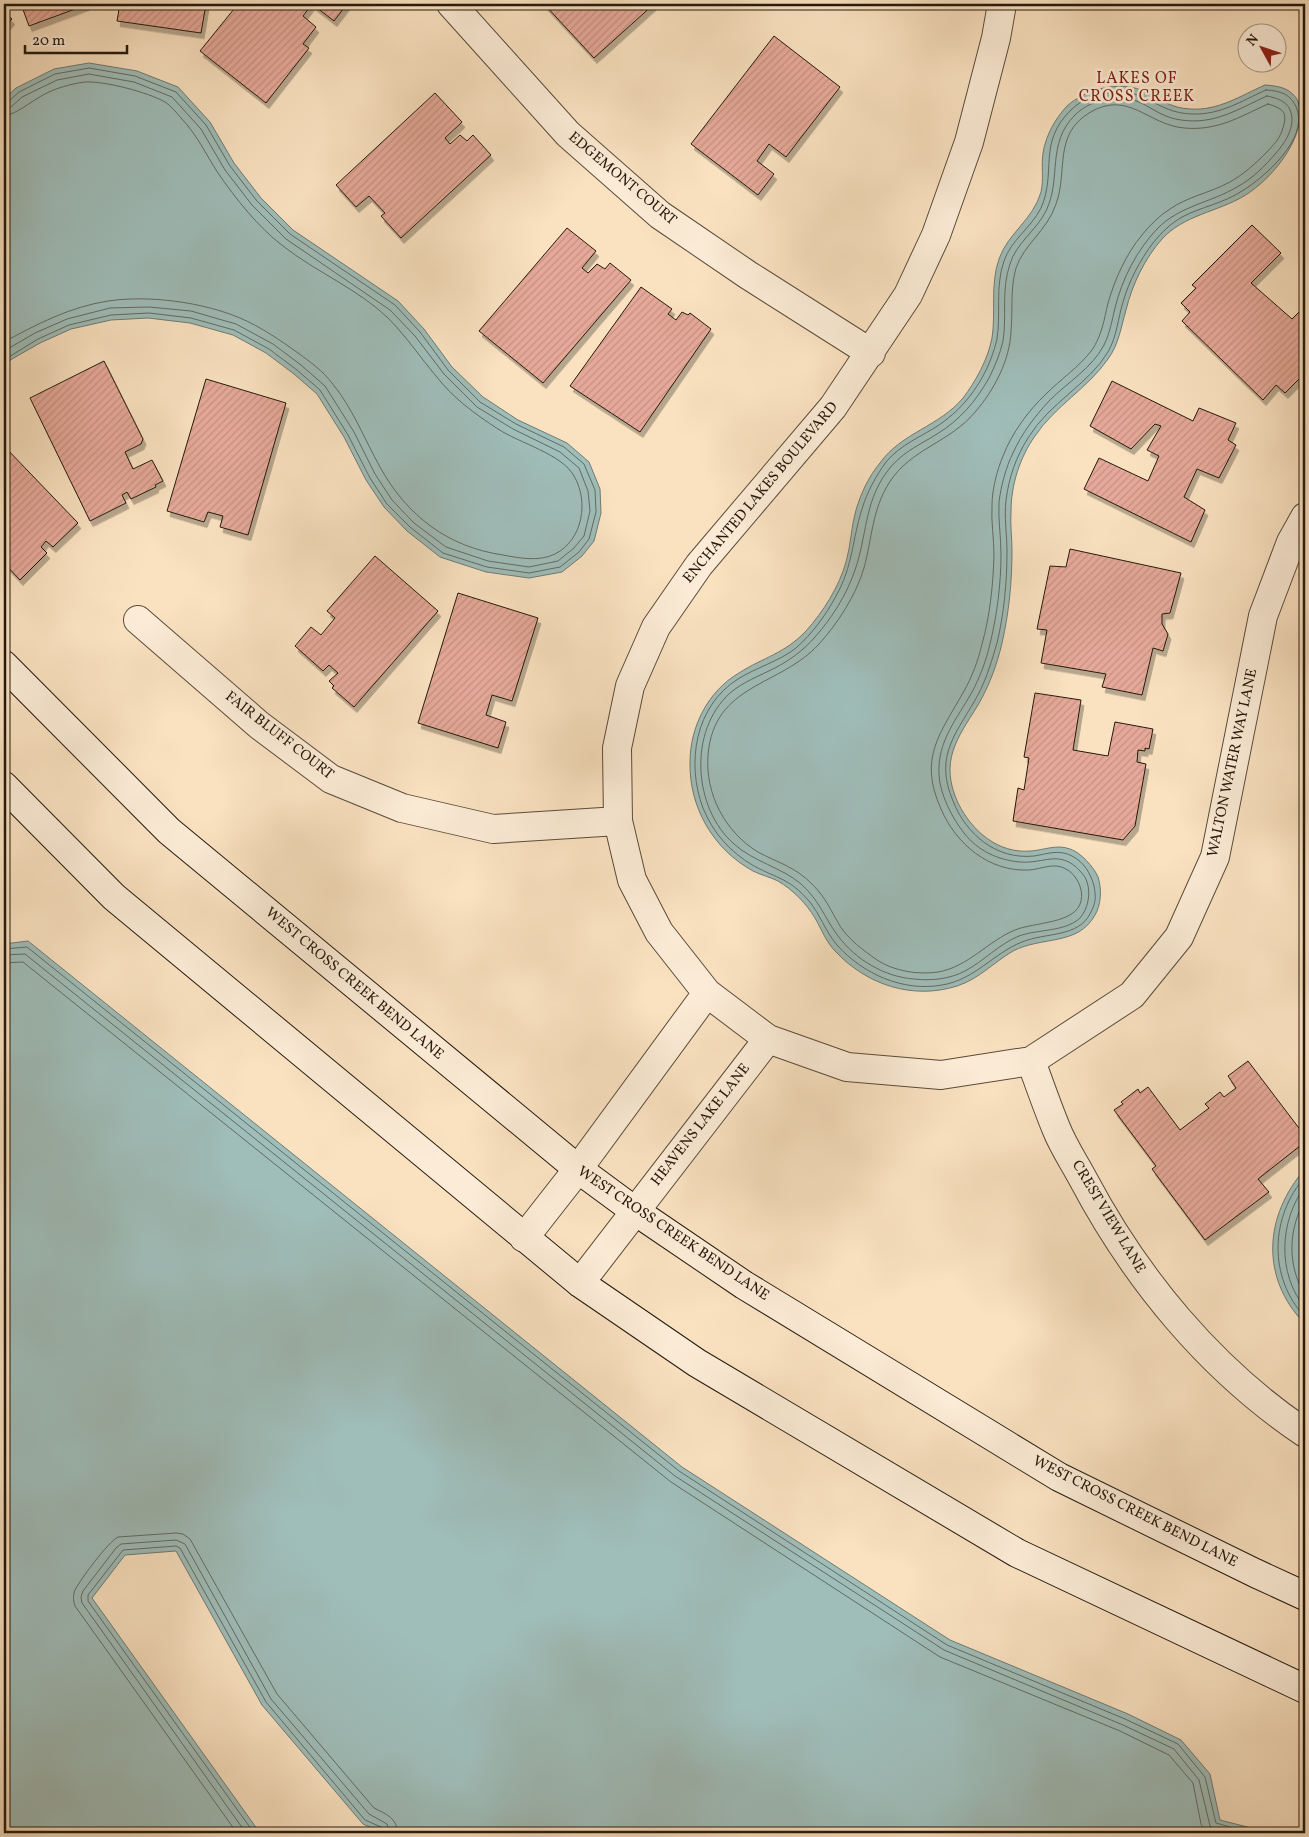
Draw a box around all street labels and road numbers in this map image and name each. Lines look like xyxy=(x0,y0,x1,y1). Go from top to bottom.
street label: EDGEMONT COURT xyxy=(563,127,681,231)
street label: ENCHANTED LAKES BOULEVARD xyxy=(679,398,843,588)
street label: WALTON WATER WAY LANE xyxy=(1203,667,1263,859)
street label: FAIR BLUFF COURT xyxy=(220,687,338,785)
street label: WEST CROSS CREEK BEND LANE xyxy=(260,903,448,1065)
street label: HEAVENS LAKE LANE xyxy=(646,1059,756,1191)
street label: CREST VIEW LANE xyxy=(1066,1157,1150,1277)
street label: WEST CROSS CREEK BEND LANE xyxy=(573,1162,773,1306)
street label: WEST CROSS CREEK BEND LANE xyxy=(1029,1451,1241,1573)

